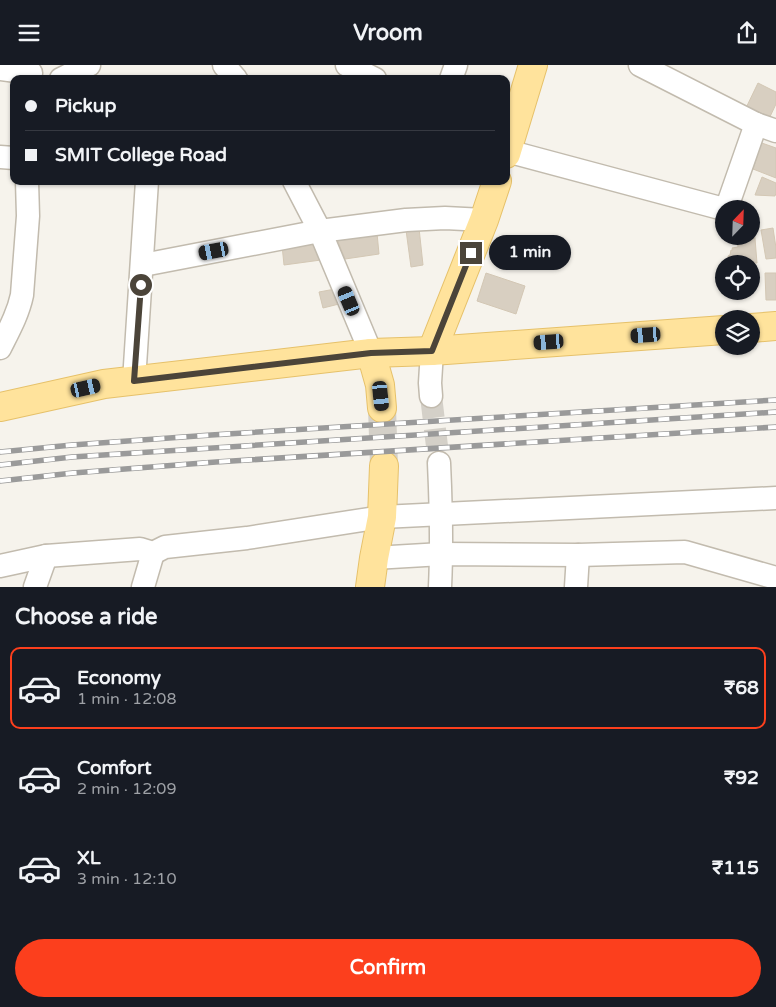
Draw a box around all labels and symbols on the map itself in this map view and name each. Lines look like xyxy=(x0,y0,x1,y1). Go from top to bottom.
north arrow xyxy=(715,200,760,245)
callout: 1 min xyxy=(488,235,571,271)
car xyxy=(197,241,230,261)
route end xyxy=(460,242,482,264)
route start xyxy=(130,274,152,296)
car xyxy=(336,284,361,318)
car xyxy=(630,326,661,344)
car xyxy=(533,333,564,351)
car xyxy=(69,377,102,399)
car xyxy=(371,380,390,412)

